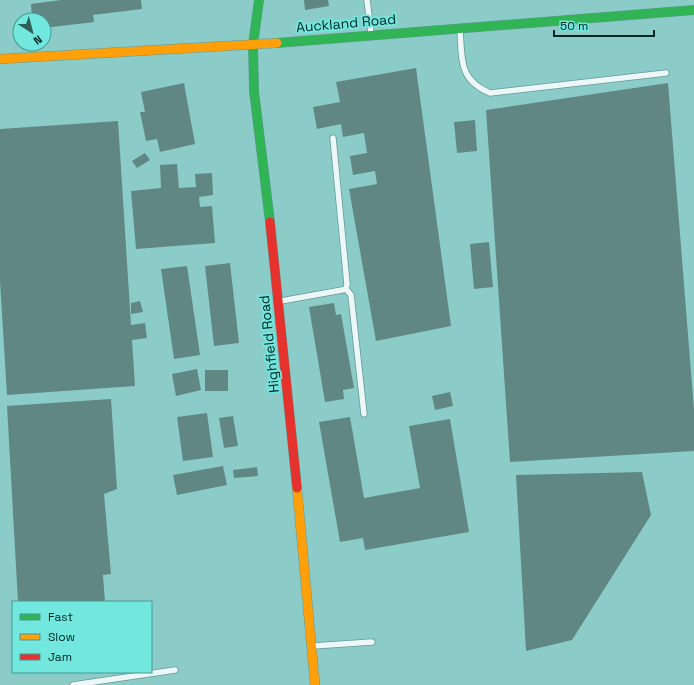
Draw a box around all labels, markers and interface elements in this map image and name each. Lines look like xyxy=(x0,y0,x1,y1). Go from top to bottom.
street label: Auckland Road xyxy=(295,10,397,36)
north arrow xyxy=(12,12,52,52)
scale bar xyxy=(554,12,654,38)
text: 50 m xyxy=(560,18,588,34)
text: N xyxy=(31,32,45,48)
street label: Highfield Road xyxy=(255,294,283,394)
legend xyxy=(12,601,152,673)
text: Fast xyxy=(48,609,73,625)
text: Slow xyxy=(48,629,75,645)
text: Jam xyxy=(48,649,72,665)

